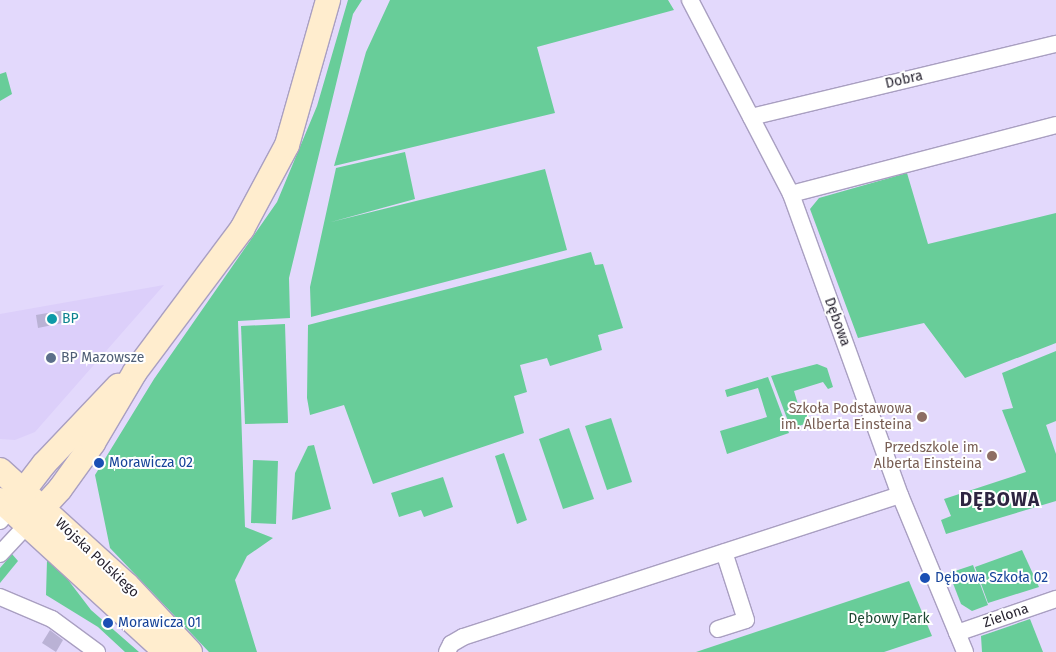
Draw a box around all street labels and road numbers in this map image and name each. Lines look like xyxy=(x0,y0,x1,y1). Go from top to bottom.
street label: Dobra xyxy=(884,68,924,92)
street label: Dębowa xyxy=(820,295,854,349)
street label: Wojska Polskiego xyxy=(51,515,143,601)
street label: Zielona xyxy=(981,600,1031,632)

